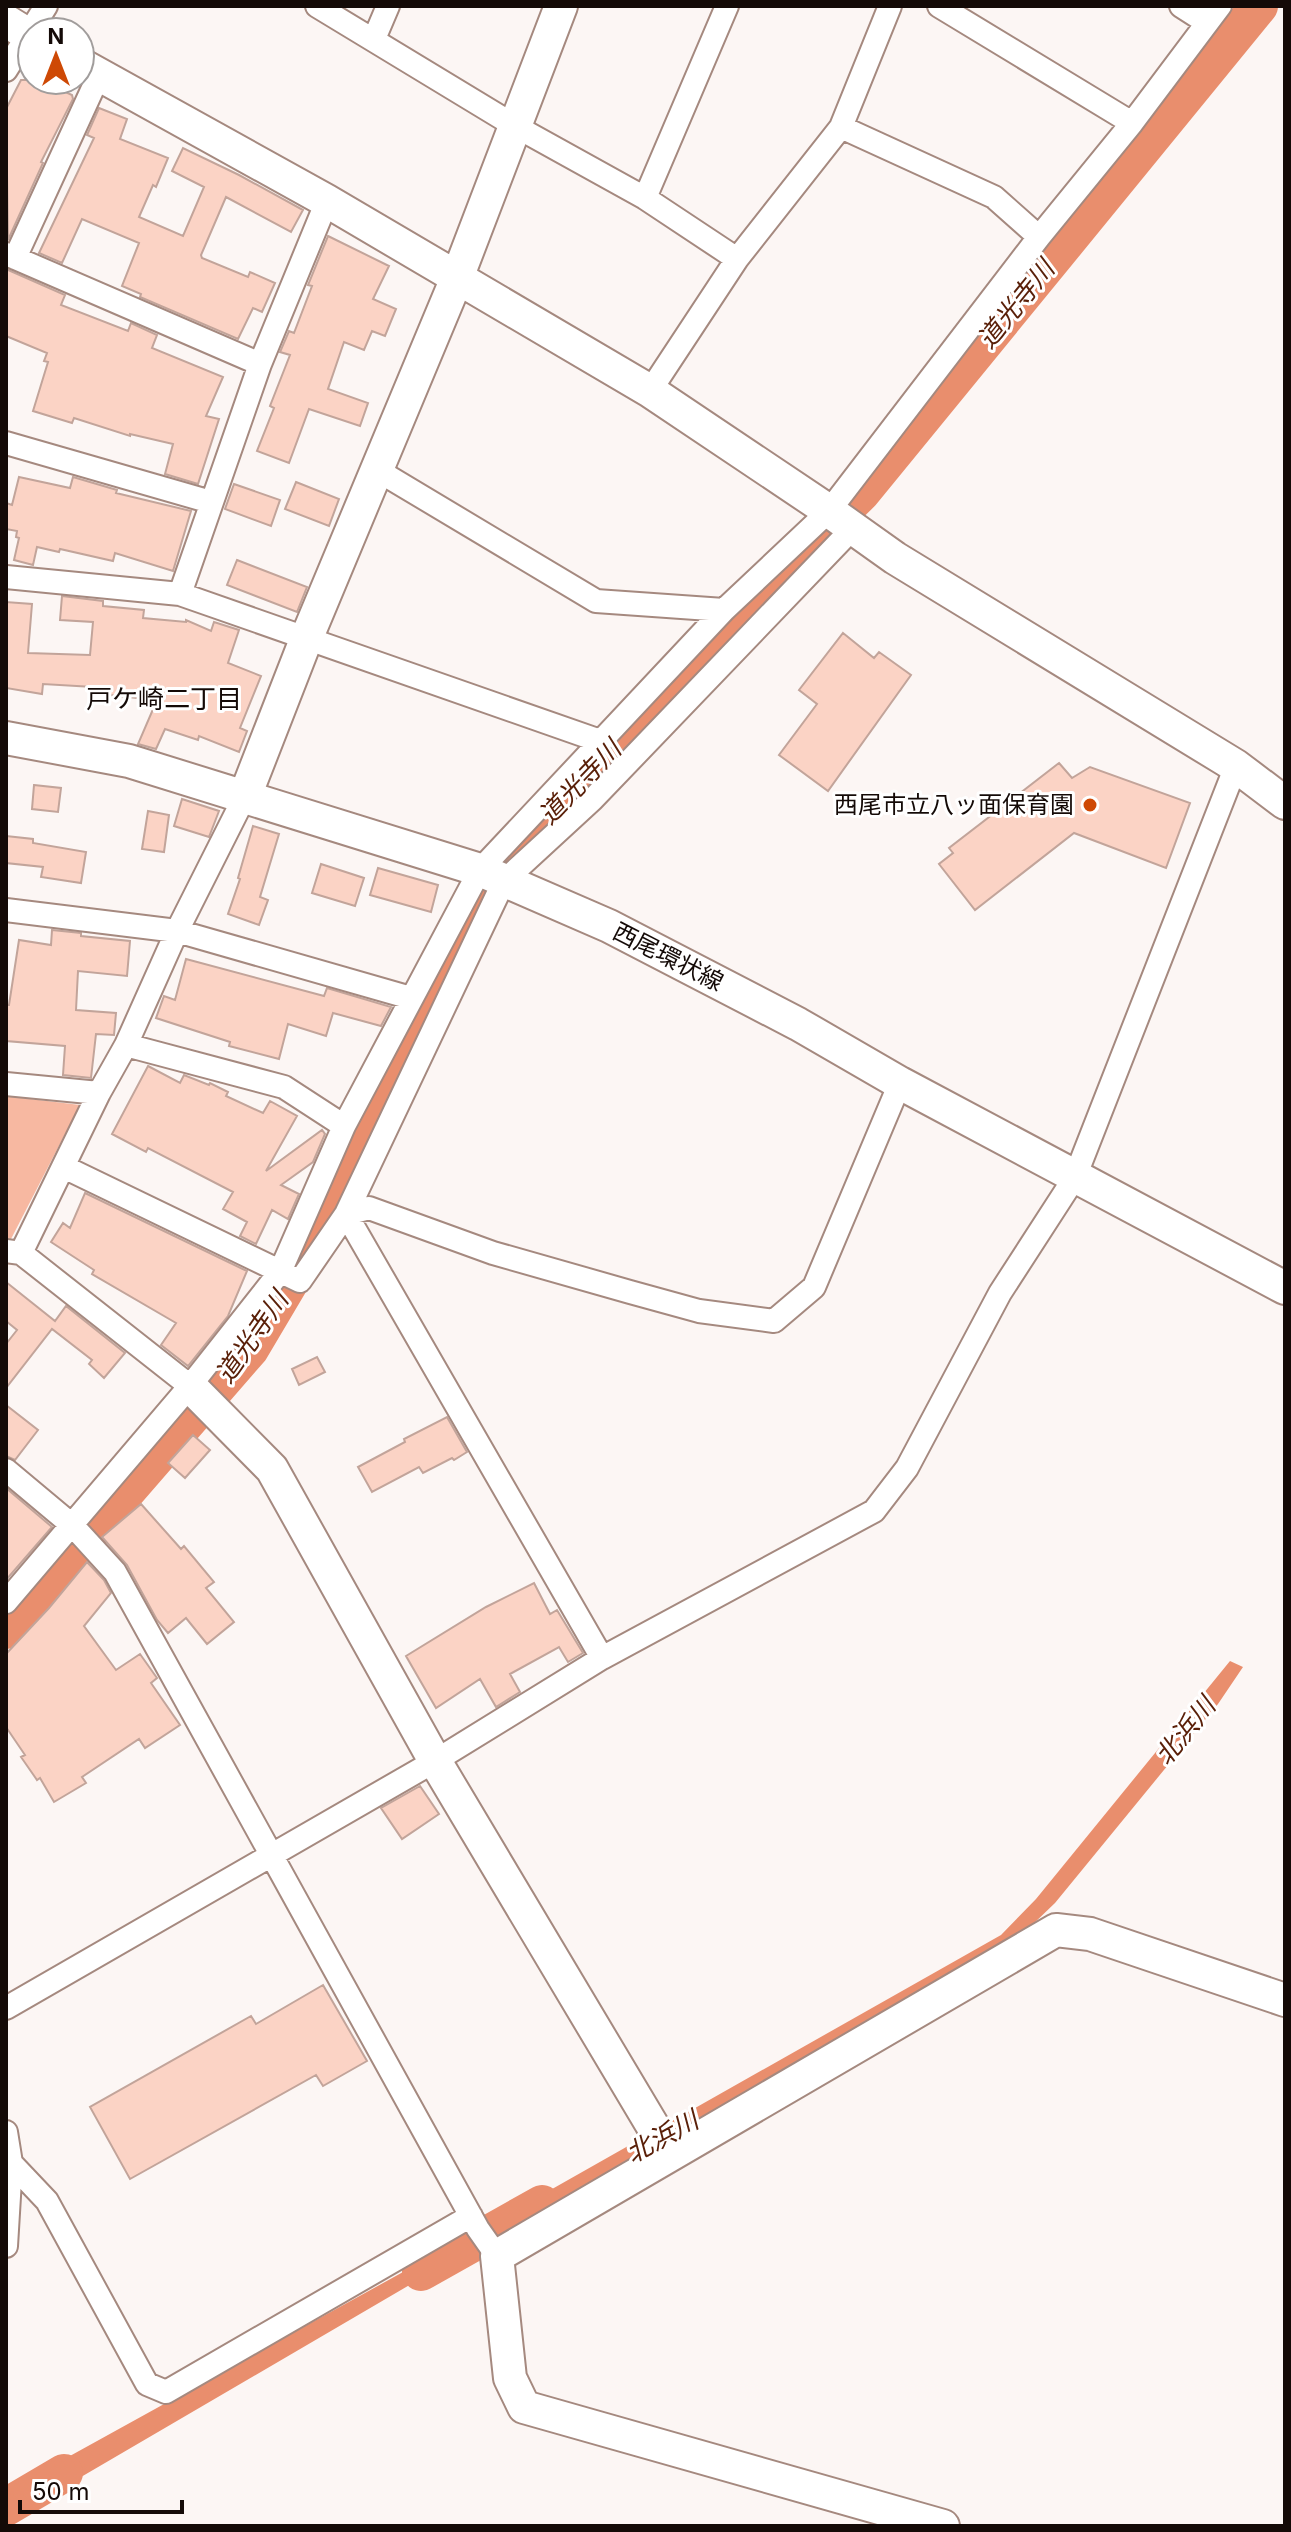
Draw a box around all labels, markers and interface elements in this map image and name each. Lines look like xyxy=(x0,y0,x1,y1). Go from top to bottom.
north arrow xyxy=(16,16,96,96)
text: N xyxy=(48,23,64,49)
water label: 道光寺川 xyxy=(971,251,1062,354)
district label: 戸ケ崎二丁目 xyxy=(86,683,242,714)
water label: 道光寺川 xyxy=(532,731,629,830)
place label: 西尾市立八ッ面保育園 xyxy=(834,790,1074,819)
marker: 西尾市立八ッ面保育園 xyxy=(1081,796,1099,814)
street label: 西尾環状線 xyxy=(608,916,728,997)
water label: 道光寺川 xyxy=(209,1283,296,1388)
water label: 北浜川 xyxy=(1148,1688,1223,1771)
water label: 北浜川 xyxy=(620,2103,706,2169)
scale bar xyxy=(20,2464,182,2514)
text: 50 m xyxy=(32,2477,90,2506)

